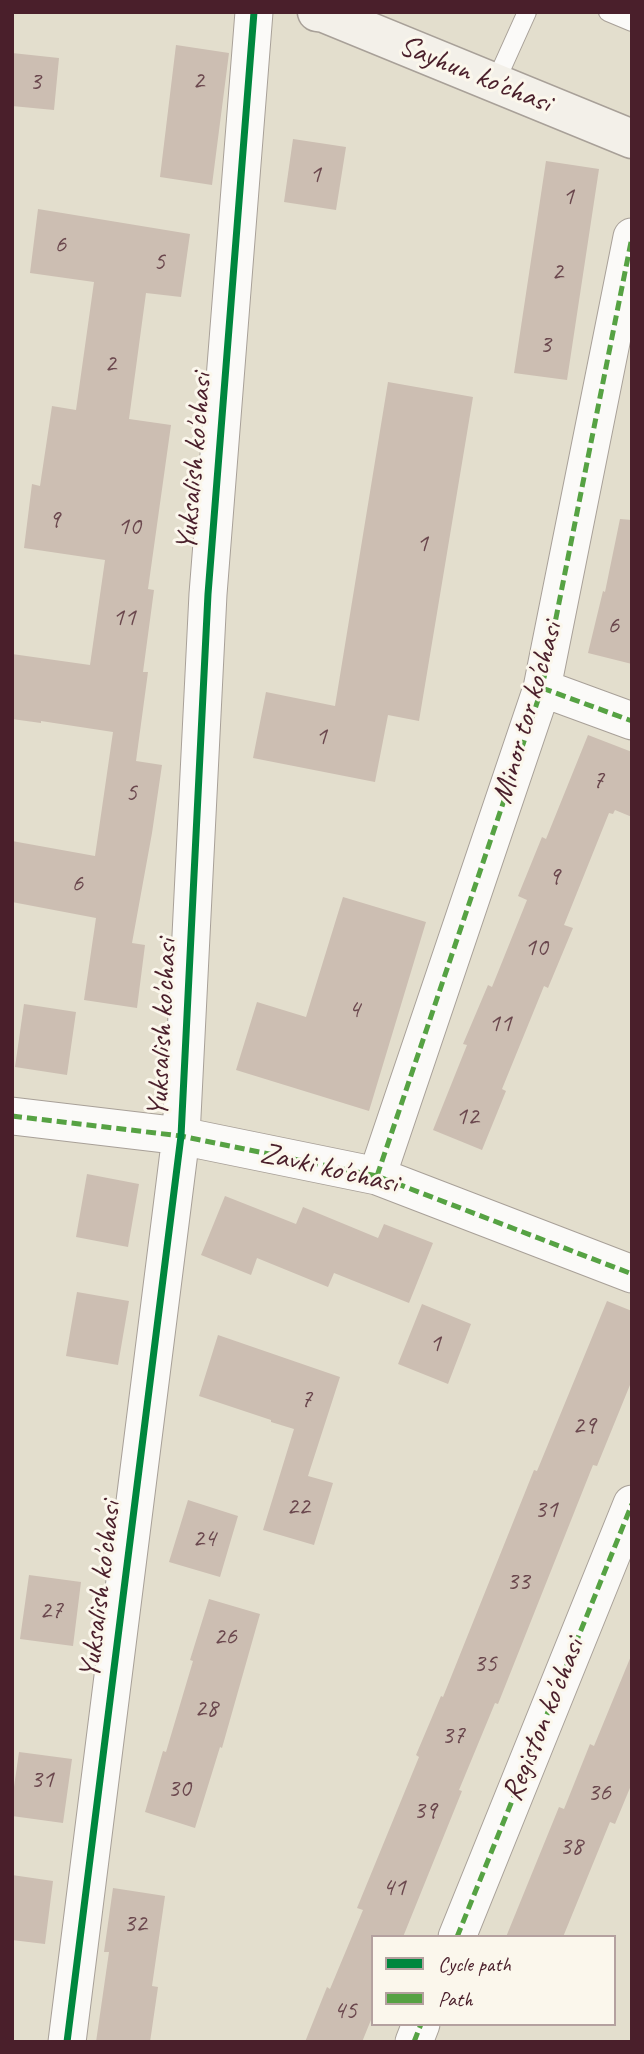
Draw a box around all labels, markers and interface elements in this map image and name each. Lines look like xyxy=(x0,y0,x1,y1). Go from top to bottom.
street label: Sayhun ko'chasi xyxy=(394,28,556,122)
house number: 2 xyxy=(192,65,204,97)
house number: 3 xyxy=(29,66,41,98)
house number: 1 xyxy=(309,159,321,191)
house number: 1 xyxy=(562,181,574,213)
house number: 6 xyxy=(54,229,66,261)
house number: 5 xyxy=(153,246,165,278)
house number: 2 xyxy=(551,256,563,288)
house number: 3 xyxy=(539,329,551,361)
house number: 2 xyxy=(104,348,116,380)
street label: Yuksalish ko'chasi xyxy=(169,372,221,552)
house number: 9 xyxy=(48,504,60,536)
house number: 10 xyxy=(117,511,141,543)
house number: 1 xyxy=(416,528,428,560)
house number: 11 xyxy=(112,602,136,634)
house number: 6 xyxy=(607,610,619,642)
street label: Minor tor ko'chasi xyxy=(485,618,571,808)
house number: 1 xyxy=(315,721,327,753)
house number: 7 xyxy=(592,765,604,797)
house number: 5 xyxy=(125,777,137,809)
house number: 9 xyxy=(548,861,560,893)
house number: 6 xyxy=(71,868,83,900)
house number: 10 xyxy=(524,932,548,964)
street label: Yuksalish ko'chasi xyxy=(140,938,186,1118)
house number: 4 xyxy=(348,994,360,1026)
house number: 11 xyxy=(488,1008,512,1040)
house number: 12 xyxy=(455,1101,479,1133)
street label: Zavki ko'chasi xyxy=(257,1136,401,1202)
house number: 1 xyxy=(429,1328,441,1360)
house number: 7 xyxy=(300,1384,312,1416)
house number: 29 xyxy=(572,1410,596,1442)
house number: 22 xyxy=(286,1491,310,1523)
house number: 31 xyxy=(534,1494,558,1526)
street label: Yuksalish ko'chasi xyxy=(72,1499,130,1681)
house number: 24 xyxy=(192,1523,216,1555)
house number: 33 xyxy=(506,1566,530,1598)
house number: 27 xyxy=(39,1595,63,1627)
house number: 26 xyxy=(213,1621,237,1653)
street label: Registon ko'chasi xyxy=(495,1634,593,1806)
house number: 35 xyxy=(473,1648,497,1680)
house number: 28 xyxy=(194,1693,218,1725)
house number: 37 xyxy=(441,1720,465,1752)
house number: 31 xyxy=(30,1764,54,1796)
house number: 30 xyxy=(167,1773,191,1805)
house number: 36 xyxy=(587,1777,611,1809)
house number: 39 xyxy=(413,1795,437,1827)
house number: 38 xyxy=(559,1831,583,1863)
house number: 41 xyxy=(382,1872,406,1904)
house number: 32 xyxy=(123,1908,147,1940)
legend xyxy=(371,1935,616,2026)
text: Cycle path xyxy=(438,1951,511,1977)
text: Path xyxy=(438,1986,473,2012)
house number: 45 xyxy=(333,1995,357,2027)

